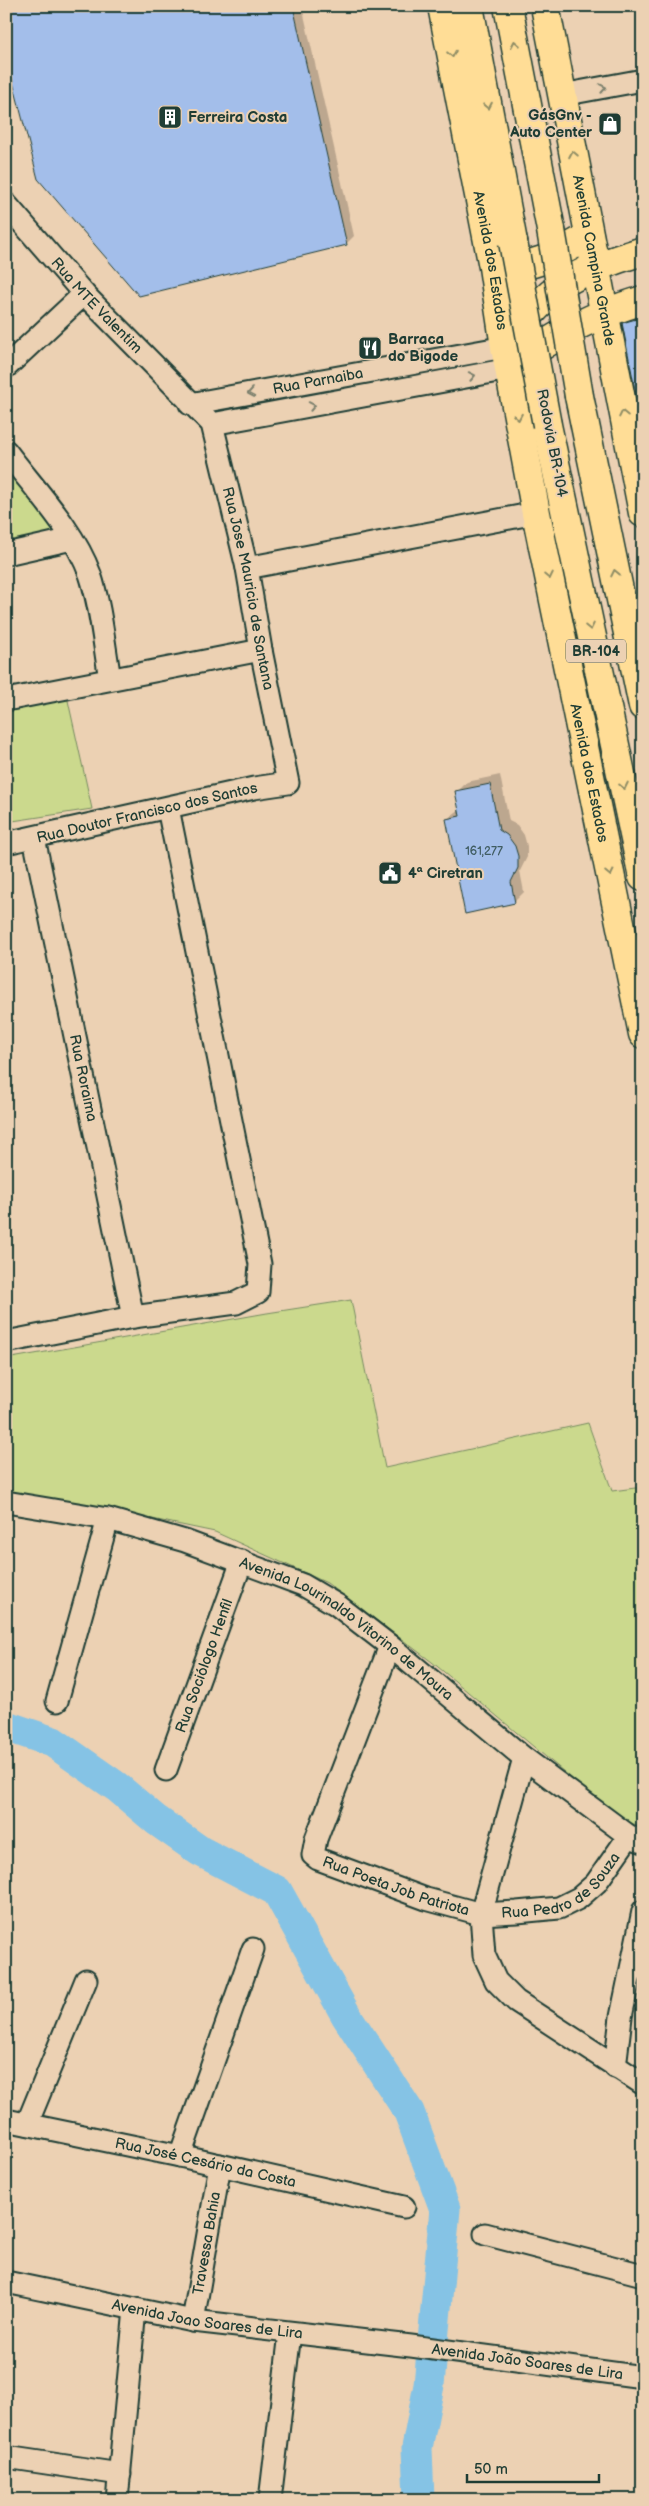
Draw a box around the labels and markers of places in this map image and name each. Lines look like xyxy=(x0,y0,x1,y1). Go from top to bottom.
building icon: Ferreira Costa xyxy=(157,104,183,130)
place label: GásGnv - Auto Center xyxy=(509,106,593,142)
place label: Ferreira Costa xyxy=(188,108,287,127)
shop icon: GásGnv - Auto Center xyxy=(597,111,623,137)
place label: Barraca do Bigode xyxy=(388,330,458,366)
restaurant icon: Barraca do Bigode xyxy=(357,335,383,361)
public building icon: 4ª Ciretran xyxy=(377,860,403,886)
place label: 4ª Ciretran xyxy=(408,864,483,883)

